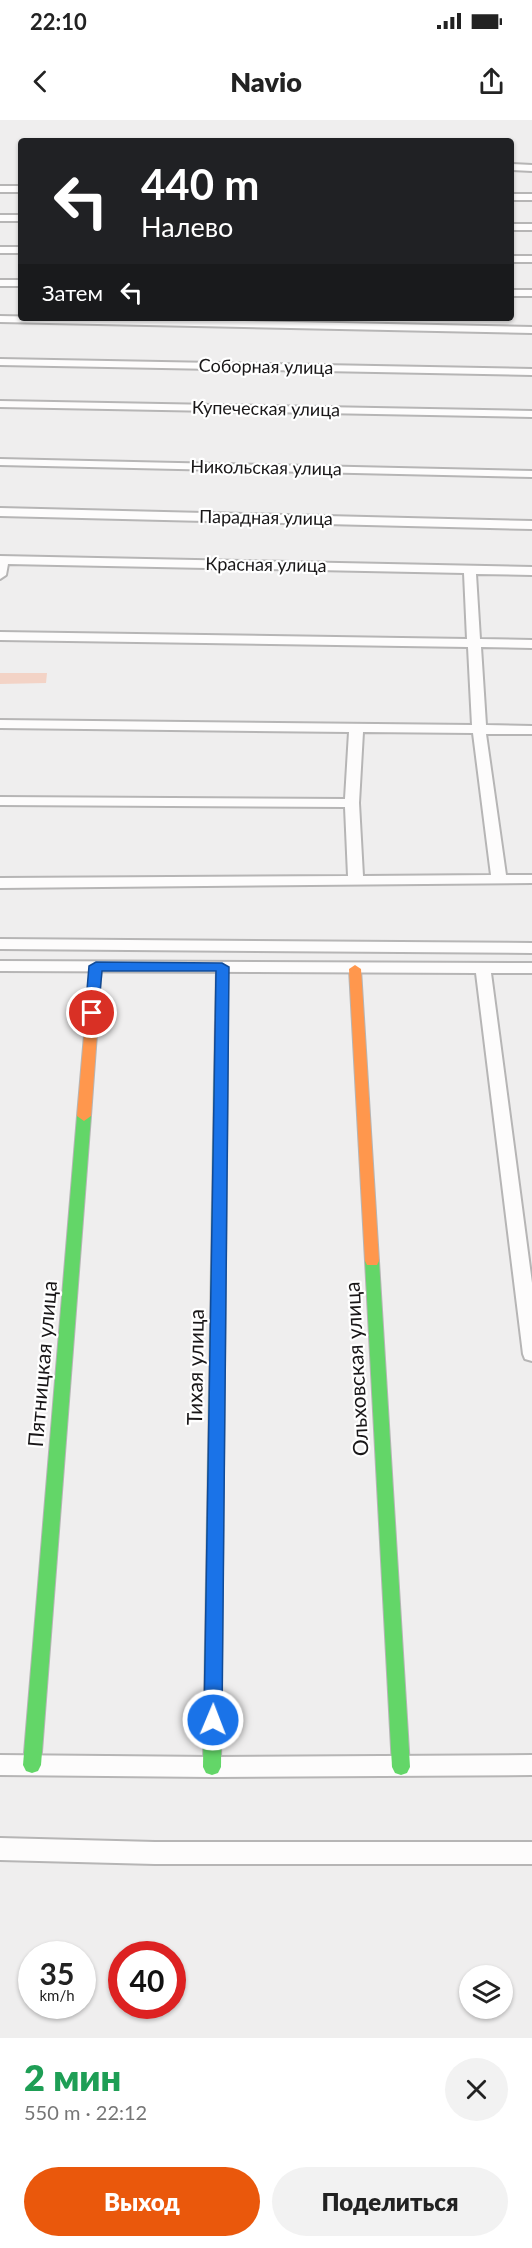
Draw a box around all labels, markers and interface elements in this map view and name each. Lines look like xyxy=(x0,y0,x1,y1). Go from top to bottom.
text: 22:10 xyxy=(30,8,87,35)
icon: back xyxy=(24,65,57,98)
text: Navio xyxy=(230,65,302,98)
icon: share xyxy=(475,65,508,98)
text: 440 m xyxy=(141,159,259,209)
icon: left xyxy=(42,162,120,240)
text: Налево xyxy=(141,210,233,243)
icon: left xyxy=(115,276,148,309)
text: Затем xyxy=(42,279,103,306)
street label: Соборная улица xyxy=(199,354,334,378)
street label: Купеческая улица xyxy=(192,396,340,420)
street label: Никольская улица xyxy=(190,455,342,479)
street label: Парадная улица xyxy=(199,505,333,529)
street label: Красная улица xyxy=(205,552,327,576)
pin xyxy=(66,987,117,1038)
icon: arrive xyxy=(75,996,108,1029)
street label: Пятницкая улица xyxy=(22,1280,61,1448)
street label: Ольховская улица xyxy=(338,1281,373,1457)
street label: Тихая улица xyxy=(181,1309,208,1425)
position arrow xyxy=(181,1688,245,1752)
speed limit sign: 40 xyxy=(108,1941,186,2019)
text: 35 xyxy=(40,1955,74,1991)
map controls xyxy=(459,1965,513,2019)
button: layers xyxy=(459,1965,513,2019)
text: km/h xyxy=(39,1986,75,2004)
text: 2 мин xyxy=(24,2055,121,2099)
button: close xyxy=(445,2058,508,2121)
text: 550 m · 22:12 xyxy=(24,2100,147,2124)
button: Выход xyxy=(24,2167,260,2236)
button: Поделиться xyxy=(272,2167,508,2236)

